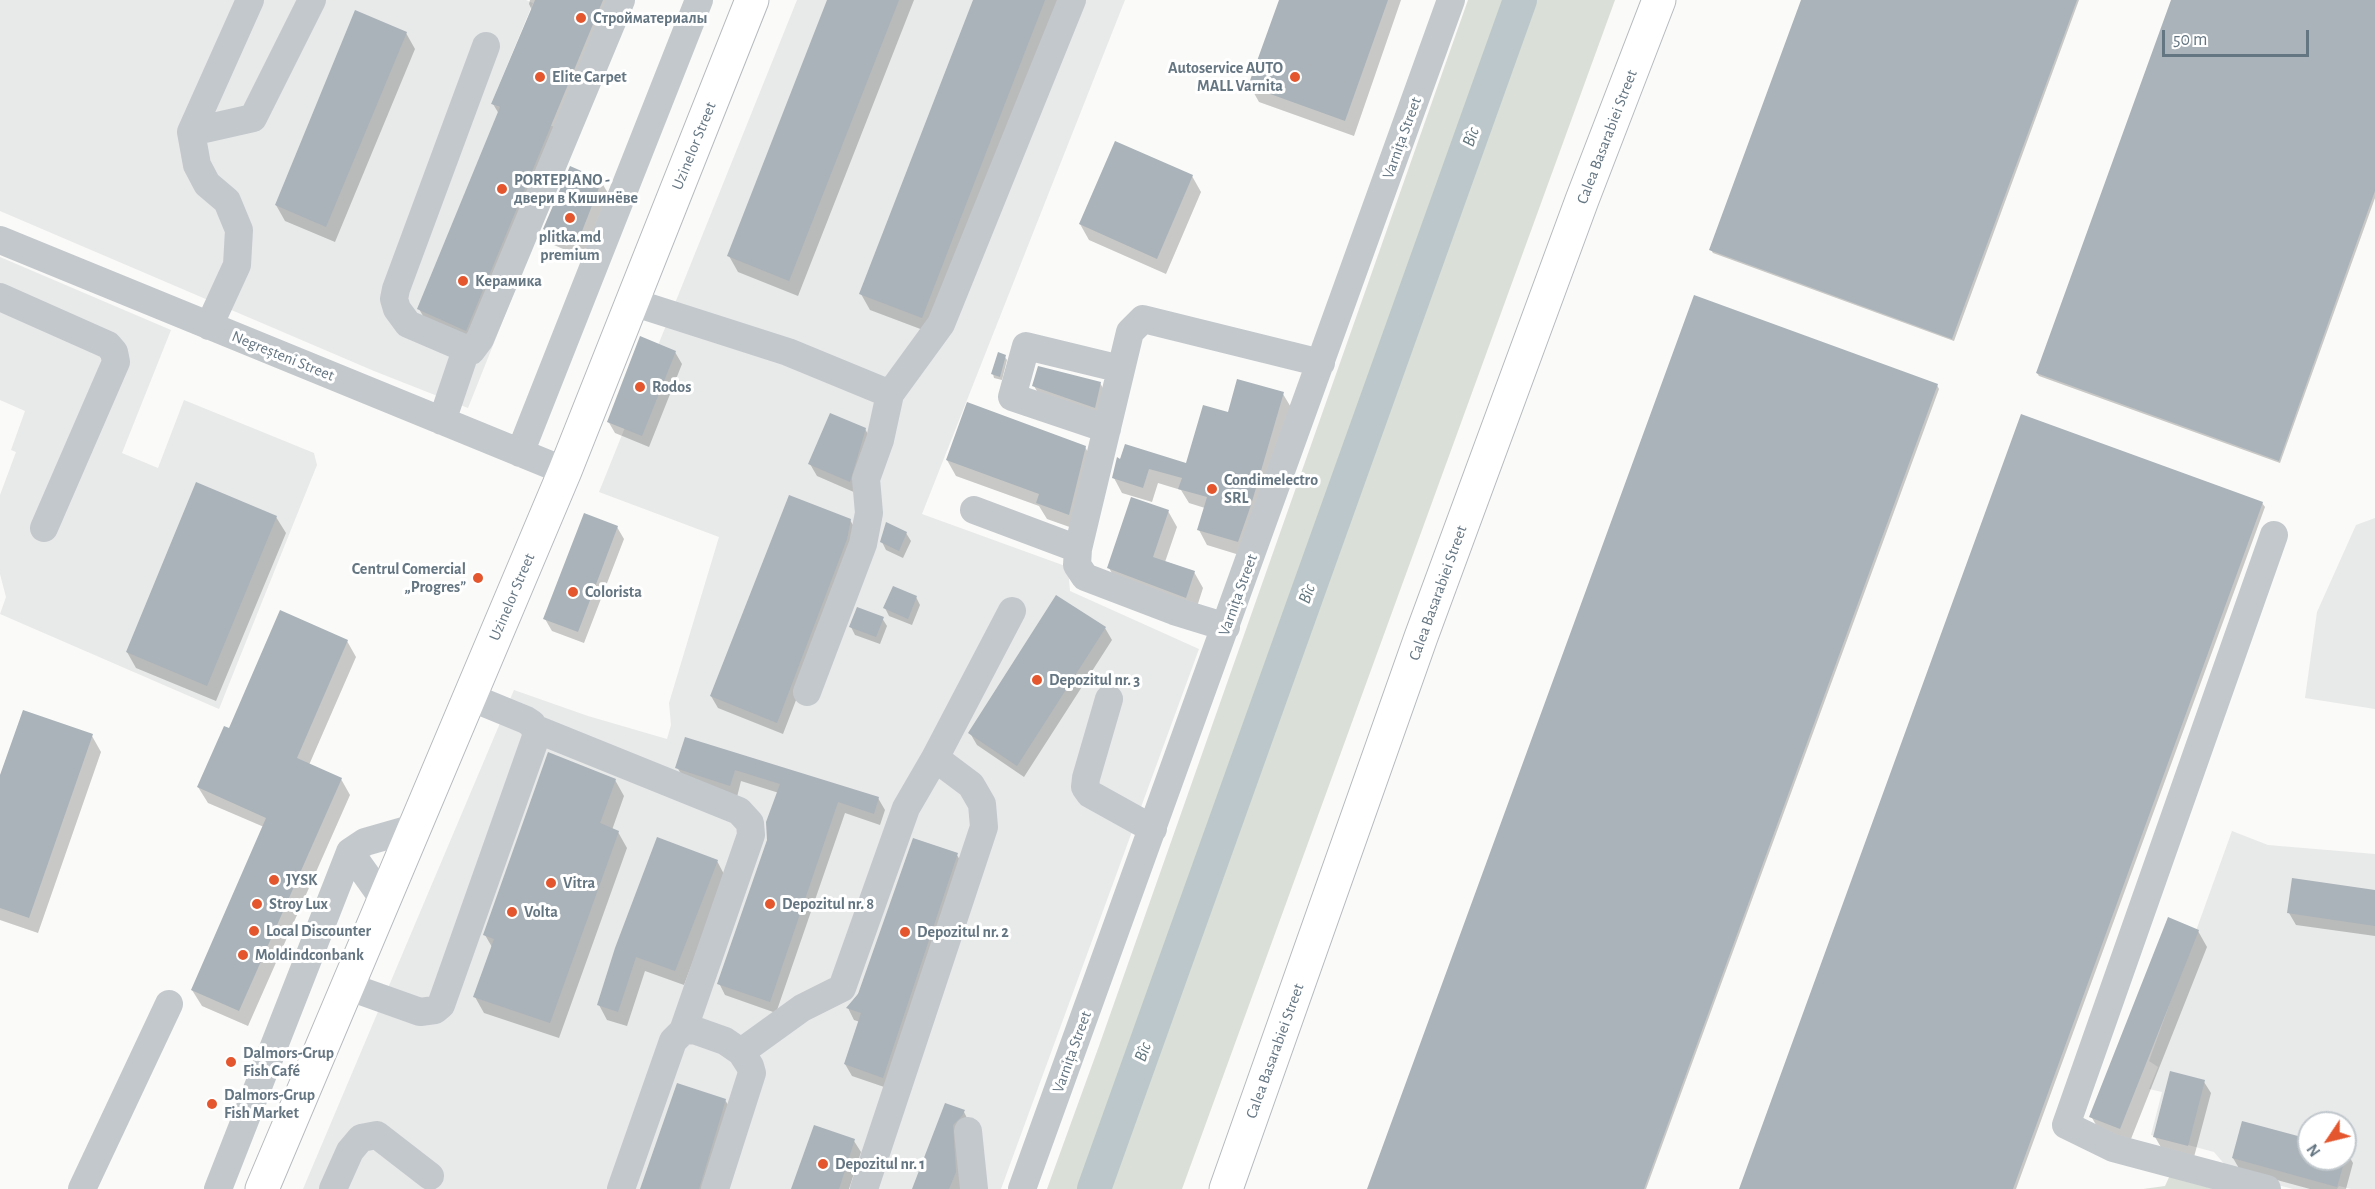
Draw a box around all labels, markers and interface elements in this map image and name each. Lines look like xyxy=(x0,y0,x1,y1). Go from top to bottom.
place label: Стройматериалы xyxy=(593,8,708,28)
marker: Стройматериалы xyxy=(574,11,588,25)
scale bar xyxy=(2165,18,2312,56)
text: 50 m xyxy=(2173,31,2207,49)
place label: Autoservice AUTO MALL Varnita xyxy=(1168,58,1283,96)
place label: Elite Carpet xyxy=(552,67,627,87)
street label: Calea Basarabiei Street xyxy=(1573,67,1641,207)
marker: Elite Carpet xyxy=(533,70,547,84)
marker: Autoservice AUTO MALL Varnita xyxy=(1288,70,1302,84)
street label: Varnița Street xyxy=(1378,95,1426,181)
street label: Uzinelor Street xyxy=(668,99,720,193)
water label: Bîc xyxy=(1458,124,1484,150)
place label: PORTEPIANO - двери в Кишинёве xyxy=(514,170,638,208)
marker: PORTEPIANO - двери в Кишинёве xyxy=(495,182,509,196)
marker: plitka.md premium xyxy=(563,211,577,225)
place label: plitka.md premium xyxy=(539,227,601,265)
place label: Керамика xyxy=(475,271,542,291)
marker: Керамика xyxy=(456,274,470,288)
street label: Negreșteni Street xyxy=(229,327,337,385)
place label: Rodos xyxy=(652,377,691,397)
marker: Rodos xyxy=(633,380,647,394)
place label: Condimelectro SRL xyxy=(1224,470,1318,508)
marker: Condimelectro SRL xyxy=(1205,482,1219,496)
street label: Calea Basarabiei Street xyxy=(1405,523,1471,663)
street label: Uzinelor Street xyxy=(485,550,539,644)
street label: Varnița Street xyxy=(1214,552,1262,638)
place label: Centrul Comercial „Progres” xyxy=(352,559,466,597)
marker: Centrul Comercial „Progres” xyxy=(471,571,485,585)
water label: Bîc xyxy=(1294,581,1320,607)
place label: Colorista xyxy=(585,582,642,602)
marker: Colorista xyxy=(566,585,580,599)
place label: Depozitul nr. 3 xyxy=(1049,670,1140,690)
marker: Depozitul nr. 3 xyxy=(1030,673,1044,687)
place label: JYSK xyxy=(286,870,317,890)
marker: JYSK xyxy=(267,873,281,887)
place label: Vitra xyxy=(563,873,595,893)
marker: Vitra xyxy=(544,876,558,890)
place label: Stroy Lux xyxy=(269,894,328,914)
place label: Depozitul nr. 8 xyxy=(782,894,874,914)
marker: Stroy Lux xyxy=(250,897,264,911)
marker: Depozitul nr. 8 xyxy=(763,897,777,911)
place label: Volta xyxy=(524,902,558,922)
marker: Volta xyxy=(505,905,519,919)
place label: Local Discounter xyxy=(266,921,371,941)
place label: Depozitul nr. 2 xyxy=(917,922,1009,942)
marker: Local Discounter xyxy=(247,924,261,938)
marker: Depozitul nr. 2 xyxy=(898,925,912,939)
place label: Moldindconbank xyxy=(255,945,364,965)
marker: Moldindconbank xyxy=(236,948,250,962)
street label: Calea Basarabiei Street xyxy=(1242,981,1308,1121)
street label: Varnița Street xyxy=(1048,1009,1096,1095)
water label: Bîc xyxy=(1130,1039,1156,1065)
place label: Dalmors-Grup Fish Café xyxy=(243,1043,334,1081)
marker: Dalmors-Grup Fish Café xyxy=(224,1055,238,1069)
place label: Dalmors-Grup Fish Market xyxy=(224,1085,315,1123)
marker: Dalmors-Grup Fish Market xyxy=(205,1097,219,1111)
north arrow xyxy=(2297,1111,2357,1171)
text: N xyxy=(2304,1141,2324,1159)
place label: Depozitul nr. 1 xyxy=(835,1154,925,1174)
marker: Depozitul nr. 1 xyxy=(816,1157,830,1171)

